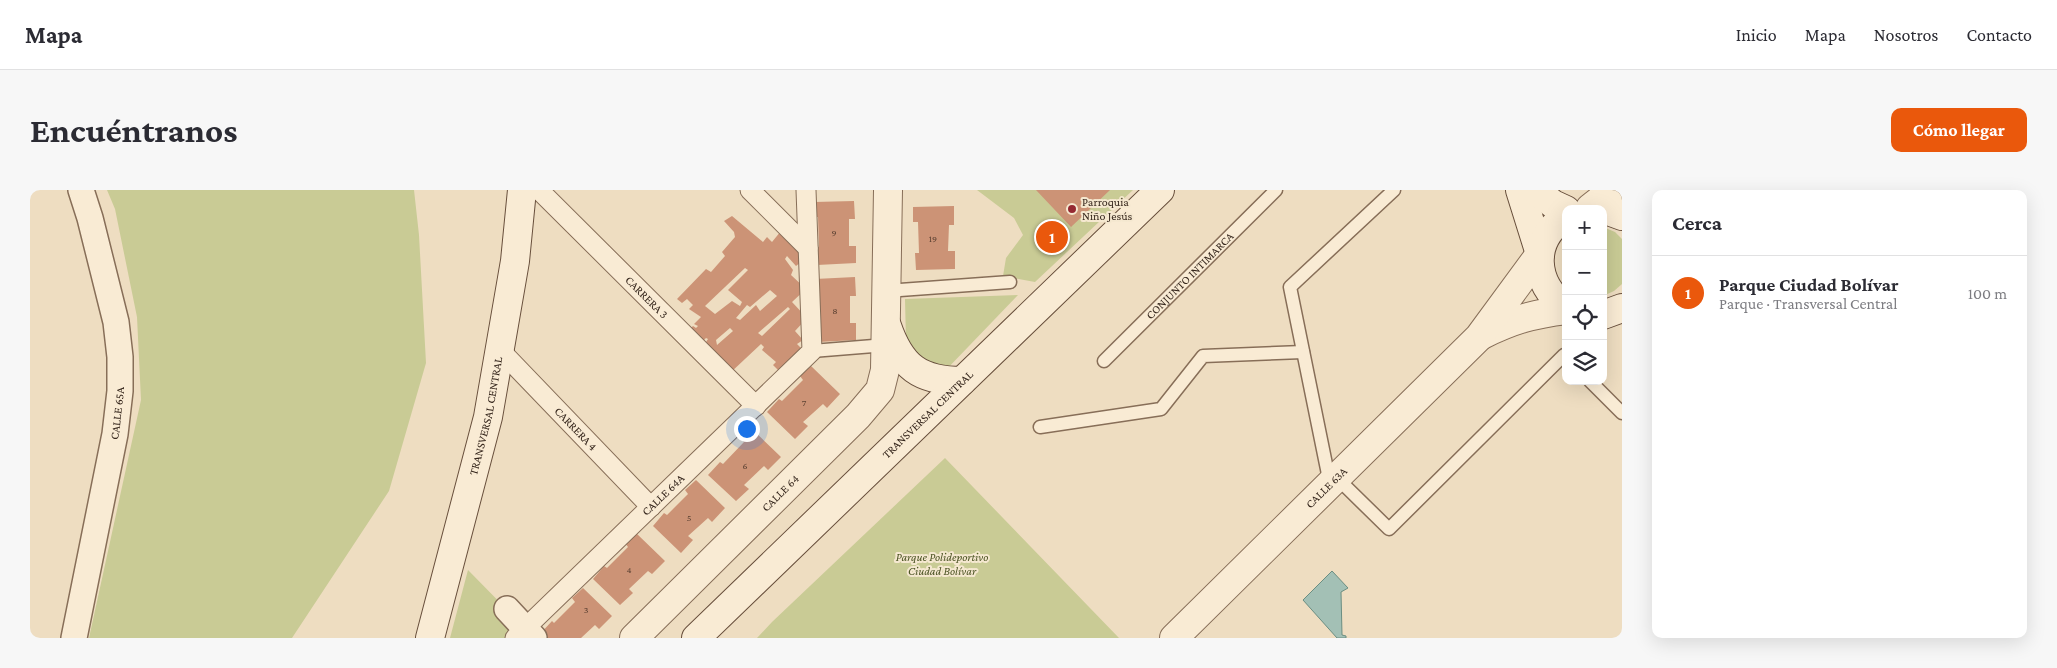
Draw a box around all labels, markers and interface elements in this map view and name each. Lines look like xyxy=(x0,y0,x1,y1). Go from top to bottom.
text: Mapa xyxy=(25,21,83,48)
text: Inicio xyxy=(1736,25,1777,45)
text: Mapa xyxy=(1805,25,1846,45)
text: Nosotros xyxy=(1874,25,1938,45)
text: Contacto xyxy=(1966,25,2032,45)
button: Cómo llegar xyxy=(1891,108,2027,152)
text: Encuéntranos xyxy=(30,111,237,150)
place label: Parroquia Niño Jesús xyxy=(1082,195,1133,223)
marker: Parroquia Niño Jesús xyxy=(1066,203,1078,215)
map controls xyxy=(1562,205,1607,385)
button: + xyxy=(1562,205,1607,250)
text: Cerca xyxy=(1672,211,1722,235)
pin: 1 xyxy=(1036,218,1068,256)
house number: 9 xyxy=(831,227,837,238)
street label: CONJUNTO INTIMARCA xyxy=(1143,229,1237,322)
house number: 19 xyxy=(929,233,937,244)
button: − xyxy=(1562,250,1607,295)
street label: CARRERA 3 xyxy=(622,273,671,322)
text: Parque Ciudad Bolívar xyxy=(1719,274,1899,295)
text: 1 xyxy=(1685,285,1691,302)
text: 100 m xyxy=(1968,285,2007,302)
button: locate xyxy=(1562,295,1607,340)
text: Parque · Transversal Central xyxy=(1719,295,1897,312)
house number: 8 xyxy=(832,305,838,316)
button: layers xyxy=(1562,340,1607,385)
street label: TRANSVERSAL CENTRAL xyxy=(466,356,505,477)
street label: TRANSVERSAL CENTRAL xyxy=(879,367,976,461)
street label: CALLE 65A xyxy=(107,387,127,441)
house number: 7 xyxy=(802,397,807,408)
street label: CARRERA 4 xyxy=(552,404,600,454)
your location xyxy=(734,416,760,442)
house number: 6 xyxy=(742,460,748,471)
street label: CALLE 63A xyxy=(1303,464,1350,511)
street label: CALLE 64A xyxy=(639,471,687,519)
street label: CALLE 64 xyxy=(759,472,802,514)
house number: 5 xyxy=(687,512,692,523)
park label: Parque Polideportivo Ciudad Bolívar xyxy=(896,550,988,578)
house number: 4 xyxy=(626,564,632,575)
house number: 3 xyxy=(584,604,589,615)

